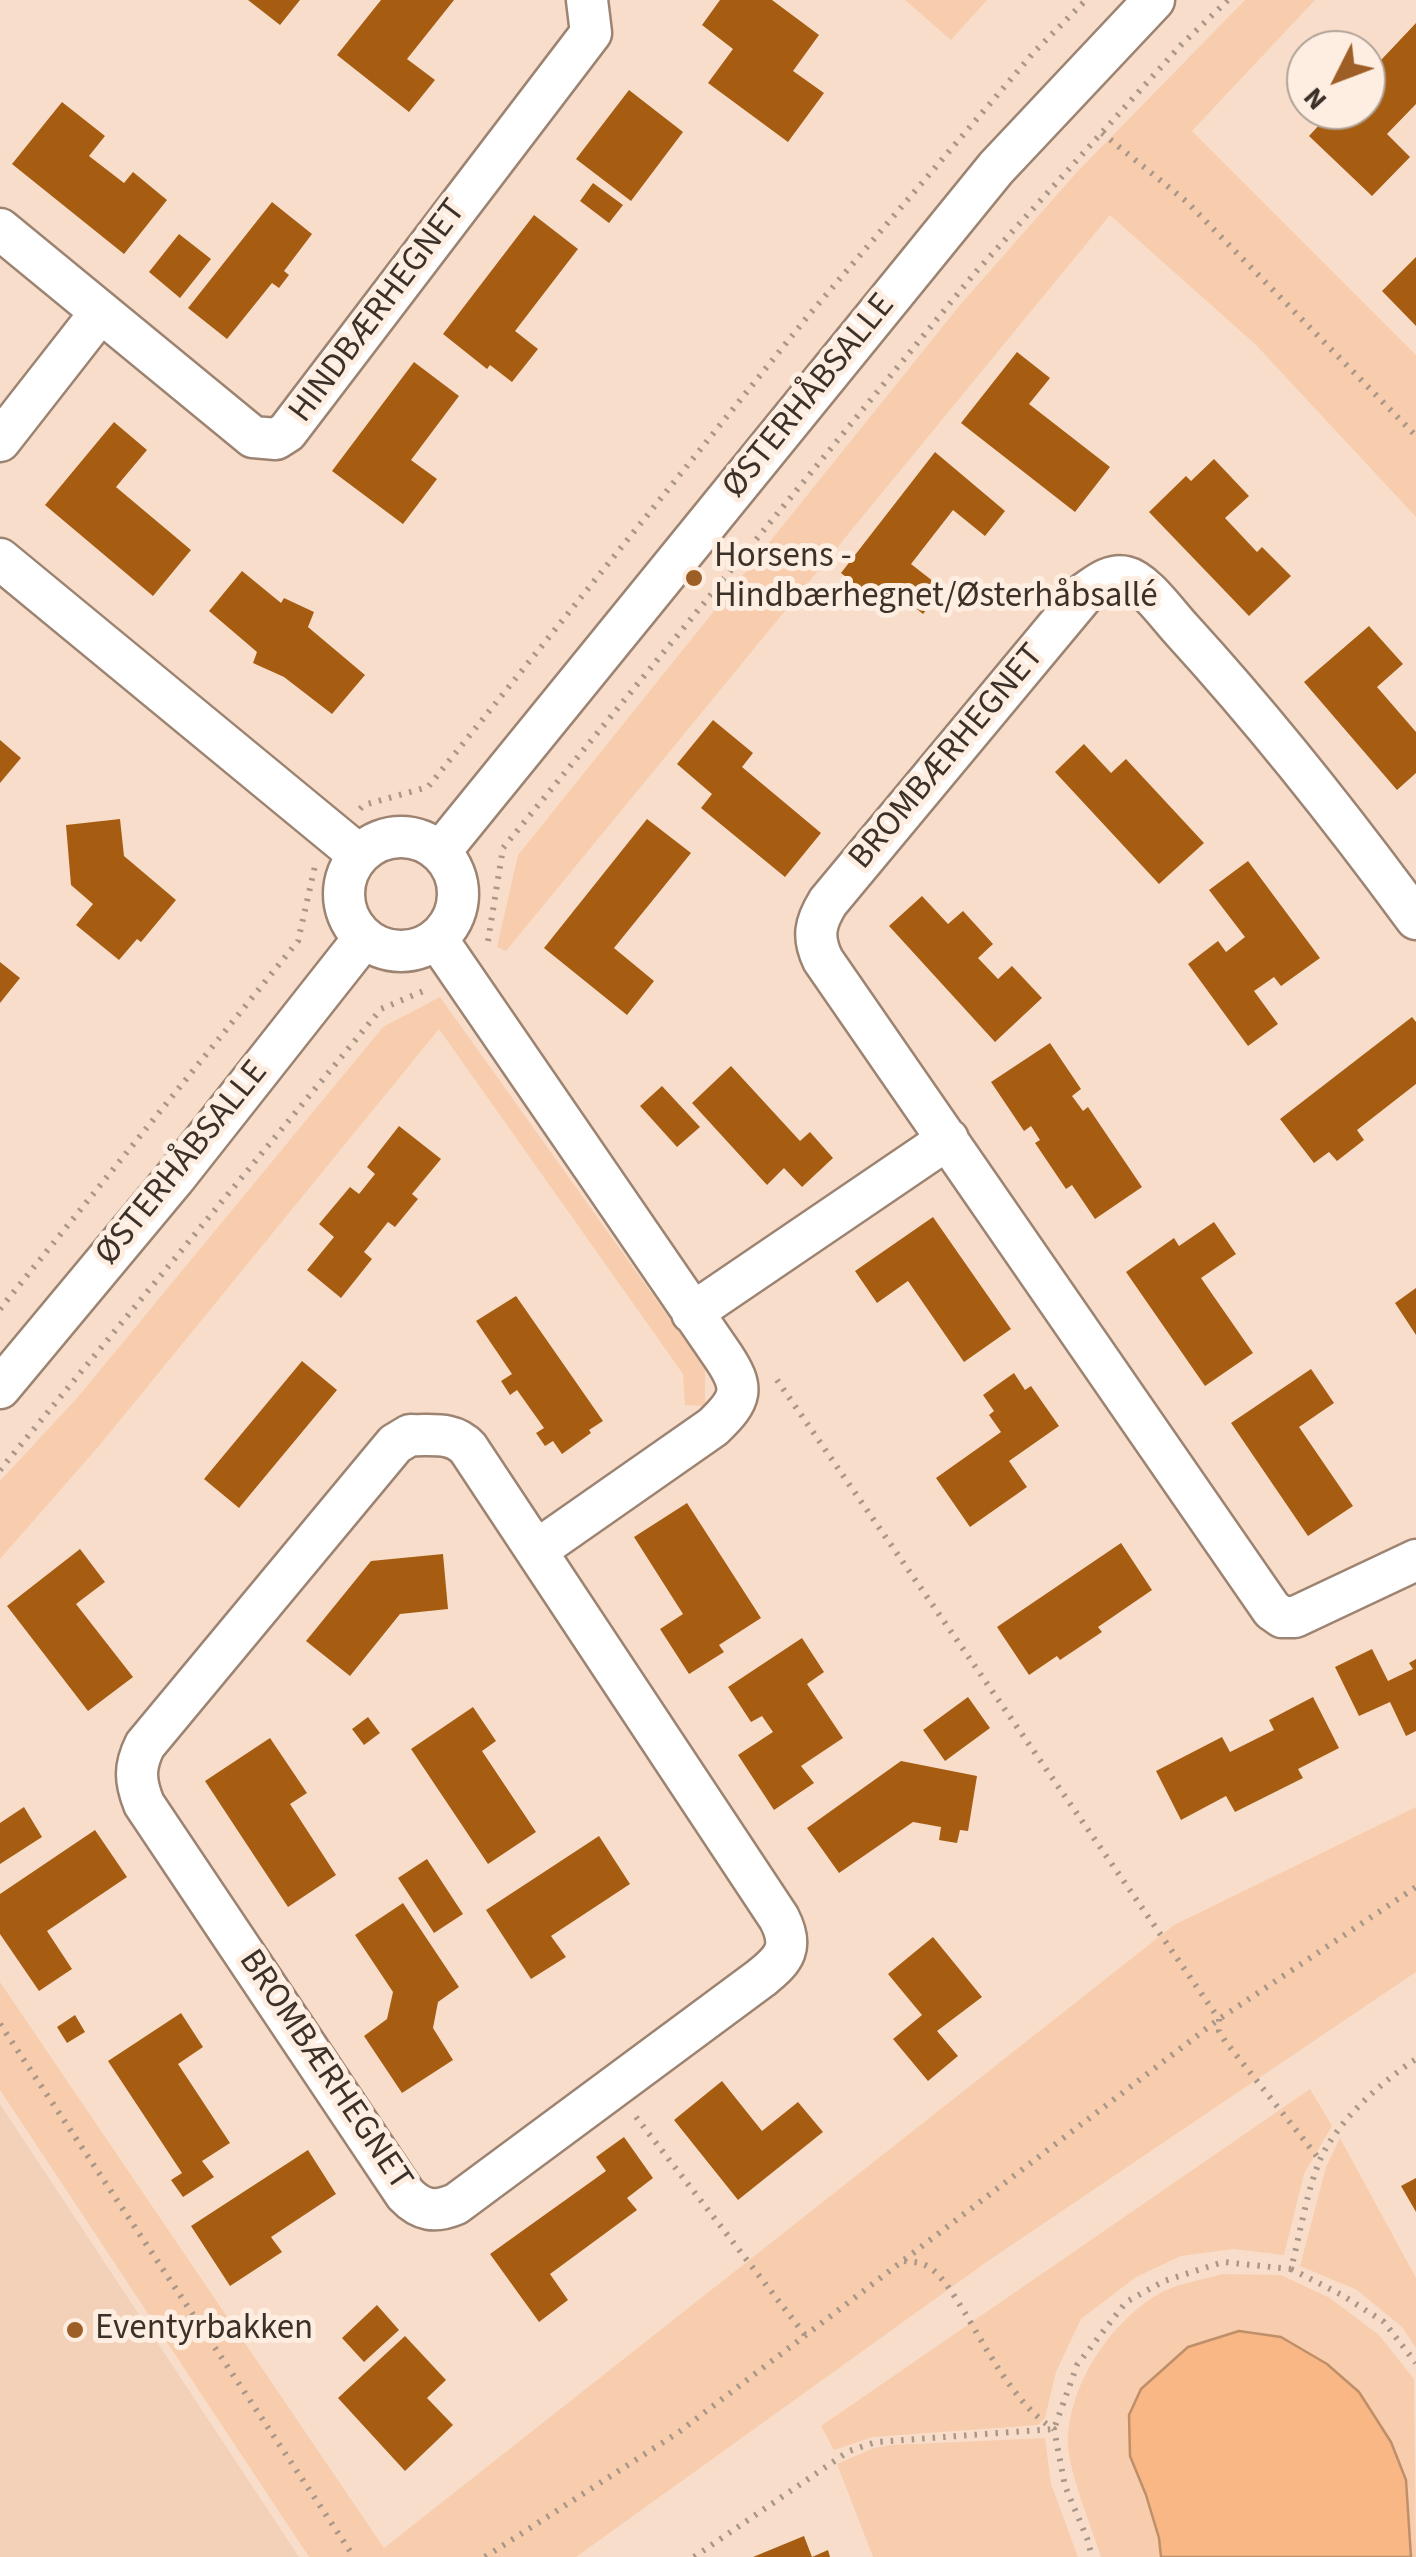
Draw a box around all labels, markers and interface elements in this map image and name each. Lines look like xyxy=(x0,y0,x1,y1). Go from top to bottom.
north arrow xyxy=(1286,30,1386,130)
text: N xyxy=(1294,78,1336,119)
street label: HINDBÆRHEGNET xyxy=(282,192,476,432)
street label: ØSTERHÅBSALLE xyxy=(715,286,905,508)
place label: Horsens - Hindbærhegnet/Østerhåbsallé xyxy=(714,537,1158,619)
marker: Horsens - Hindbærhegnet/Østerhåbsallé xyxy=(683,567,705,589)
street label: BROMBÆRHEGNET xyxy=(842,637,1054,879)
street label: ØSTERHÅBSALLE xyxy=(88,1053,278,1275)
street label: BROMBÆRHEGNET xyxy=(228,1943,420,2199)
place label: Eventyrbakken xyxy=(95,2309,313,2351)
marker: Eventyrbakken xyxy=(64,2319,86,2341)

